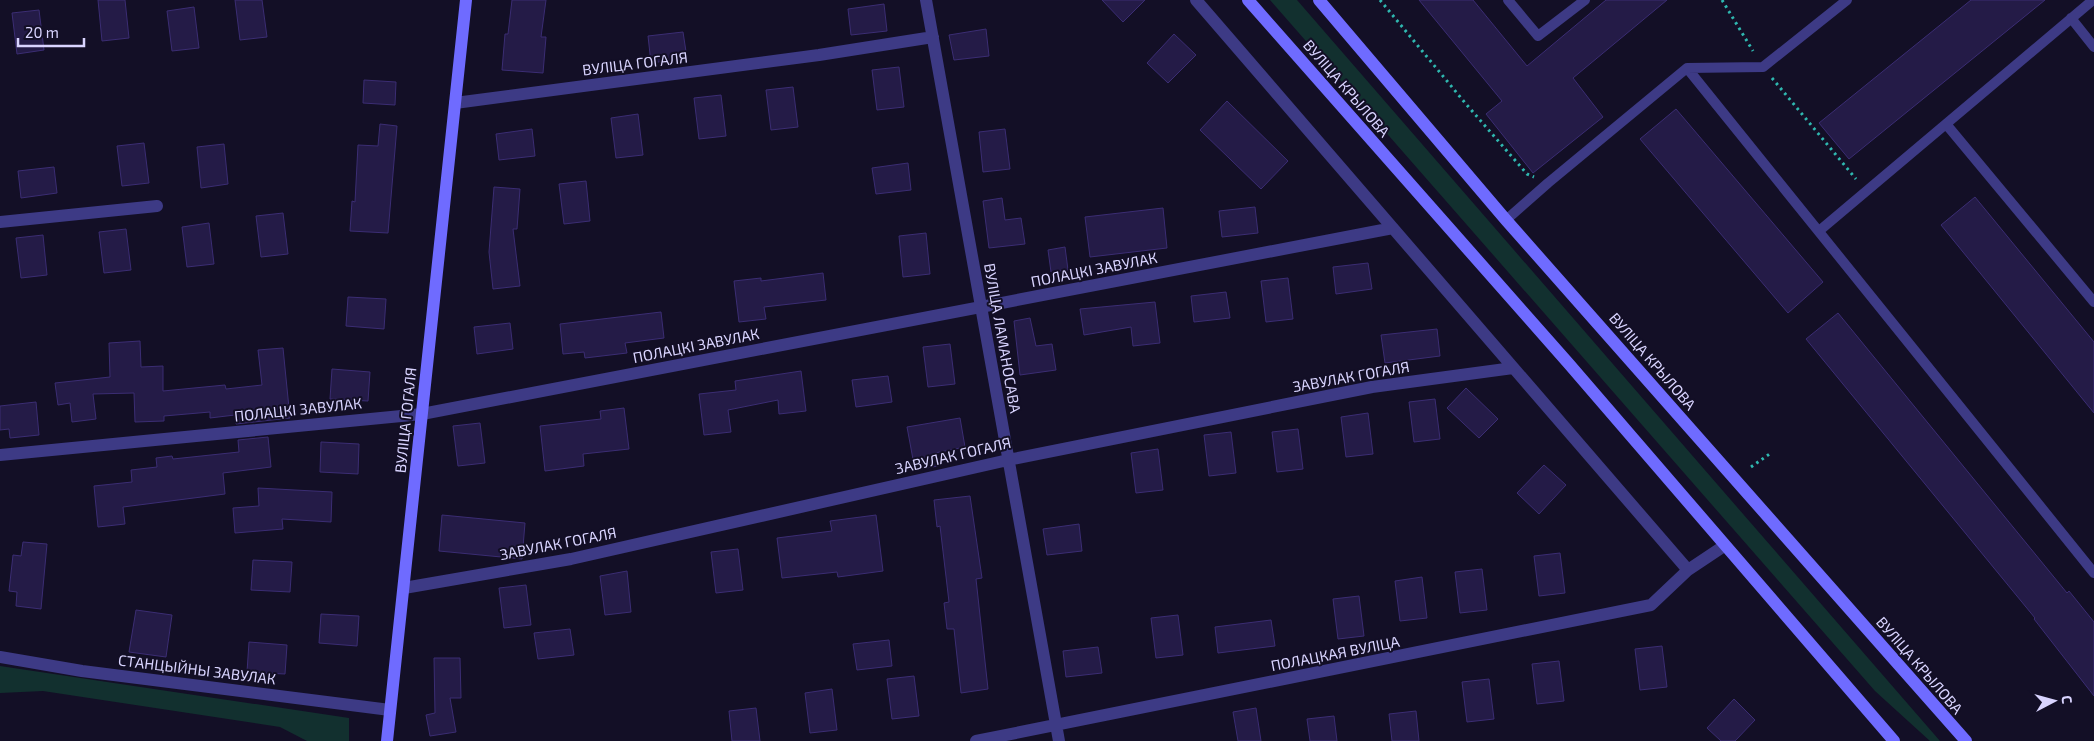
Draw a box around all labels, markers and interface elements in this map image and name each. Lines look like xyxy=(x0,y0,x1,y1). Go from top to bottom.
scale bar xyxy=(18,15,84,47)
text: 20 m xyxy=(25,23,59,41)
street label: ВУЛІЦА КРЫЛОВА xyxy=(1300,36,1395,141)
street label: ВУЛІЦА ГОГАЛЯ xyxy=(581,48,689,78)
street label: ПОЛАЦКІ ЗАВУЛАК xyxy=(1029,248,1159,290)
street label: ВУЛІЦА ЛАМАНОСАВА xyxy=(981,262,1025,415)
street label: ВУЛІЦА КРЫЛОВА xyxy=(1606,309,1701,414)
street label: ПОЛАЦКІ ЗАВУЛАК xyxy=(631,324,761,366)
street label: ЗАВУЛАК ГОГАЛЯ xyxy=(1291,357,1411,395)
street label: ВУЛІЦА ГОГАЛЯ xyxy=(390,366,420,474)
street label: ПОЛАЦКІ ЗАВУЛАК xyxy=(233,393,363,425)
street label: ЗАВУЛАК ГОГАЛЯ xyxy=(893,433,1013,477)
street label: ЗАВУЛАК ГОГАЛЯ xyxy=(498,523,618,563)
street label: ВУЛІЦА КРЫЛОВА xyxy=(1873,613,1968,718)
street label: ПОЛАЦКАЯ ВУЛІЦА xyxy=(1269,632,1402,674)
street label: СТАНЦЫЙНЫ ЗАВУЛАК xyxy=(117,650,277,688)
north arrow xyxy=(2029,676,2079,726)
text: С xyxy=(2059,695,2076,705)

